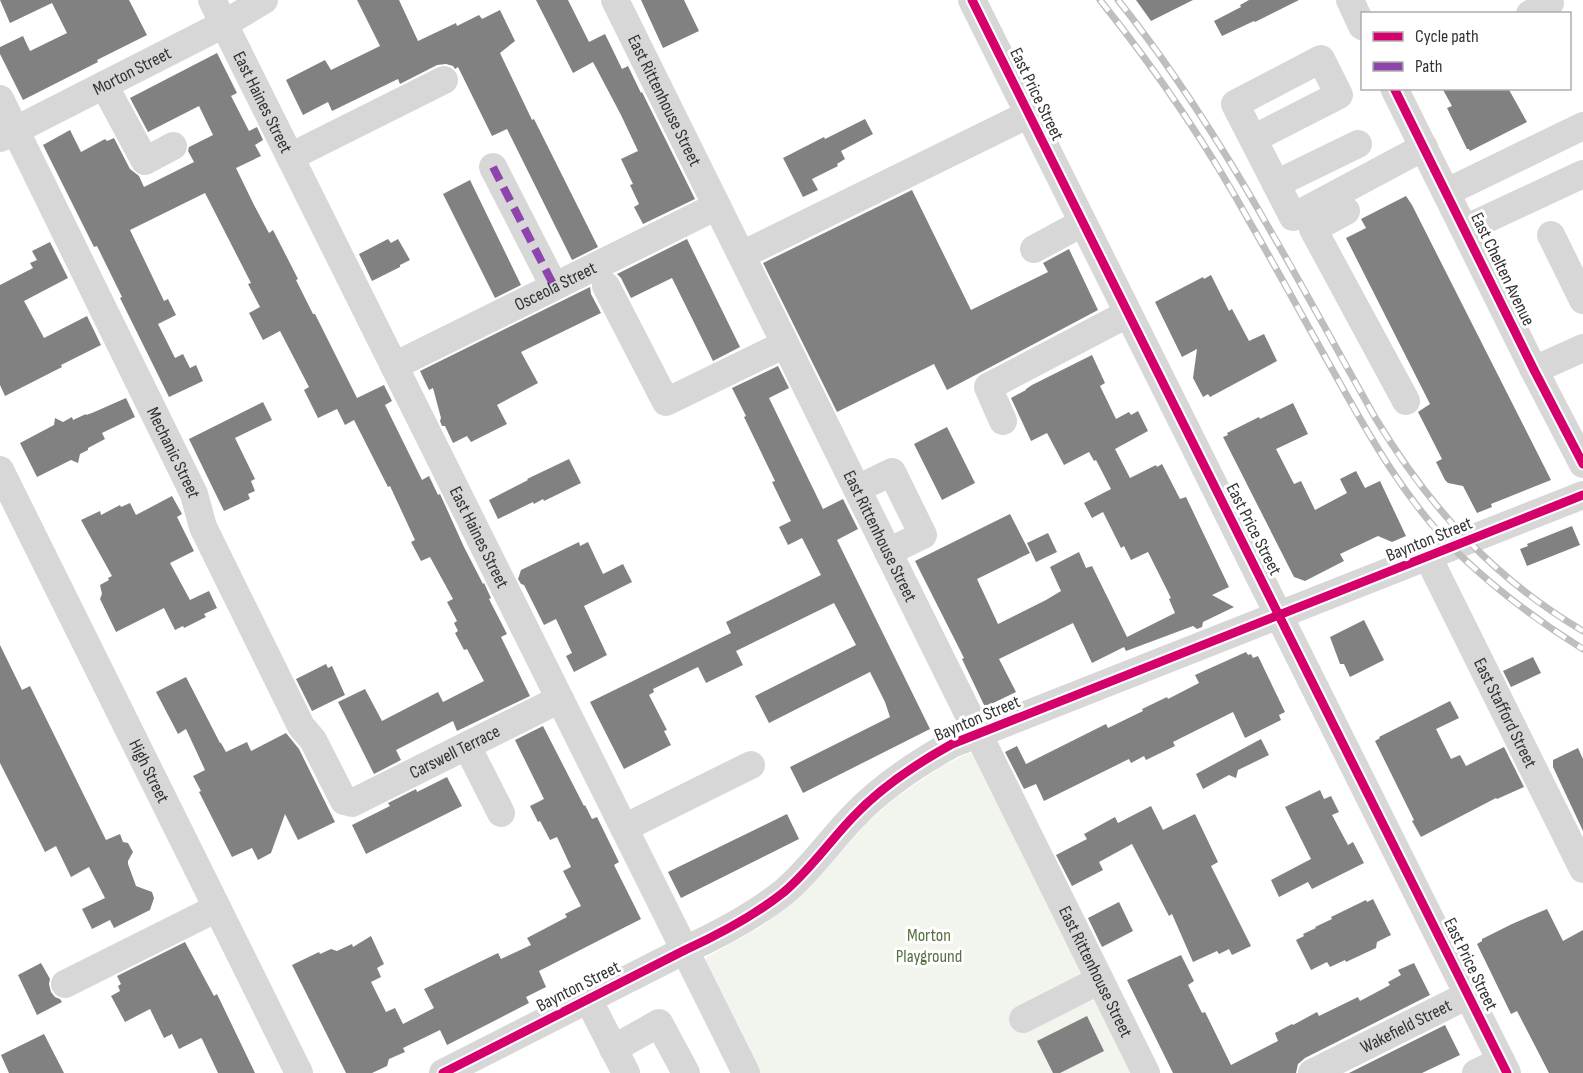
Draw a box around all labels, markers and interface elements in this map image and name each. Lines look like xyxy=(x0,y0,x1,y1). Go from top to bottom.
legend xyxy=(1361,12,1571,90)
text: Cycle path xyxy=(1415,26,1479,47)
street label: East Rittenhouse Street xyxy=(623,31,706,170)
street label: Morton Street xyxy=(89,42,175,100)
street label: East Price Street xyxy=(1005,45,1068,144)
street label: East Haines Street xyxy=(228,48,297,157)
text: Path xyxy=(1415,56,1443,77)
street label: East Chelten Avenue xyxy=(1466,209,1539,329)
street label: Osceola Street xyxy=(511,257,600,316)
street label: Mechanic Street xyxy=(142,404,205,501)
street label: East Rittenhouse Street xyxy=(838,467,921,606)
street label: East Price Street xyxy=(1221,480,1286,579)
street label: East Haines Street xyxy=(445,483,513,592)
street label: Baynton Street xyxy=(1383,512,1476,566)
street label: East Stafford Street xyxy=(1469,655,1541,772)
street label: Baynton Street xyxy=(931,691,1024,746)
street label: Carswell Terrace xyxy=(406,721,504,784)
street label: High Street xyxy=(124,736,174,807)
street label: East Rittenhouse Street xyxy=(1054,903,1137,1041)
street label: East Price Street xyxy=(1439,915,1502,1014)
park label: Morton Playground xyxy=(896,925,962,967)
street label: Baynton Street xyxy=(533,956,624,1016)
street label: Wakefield Street xyxy=(1357,995,1456,1058)

